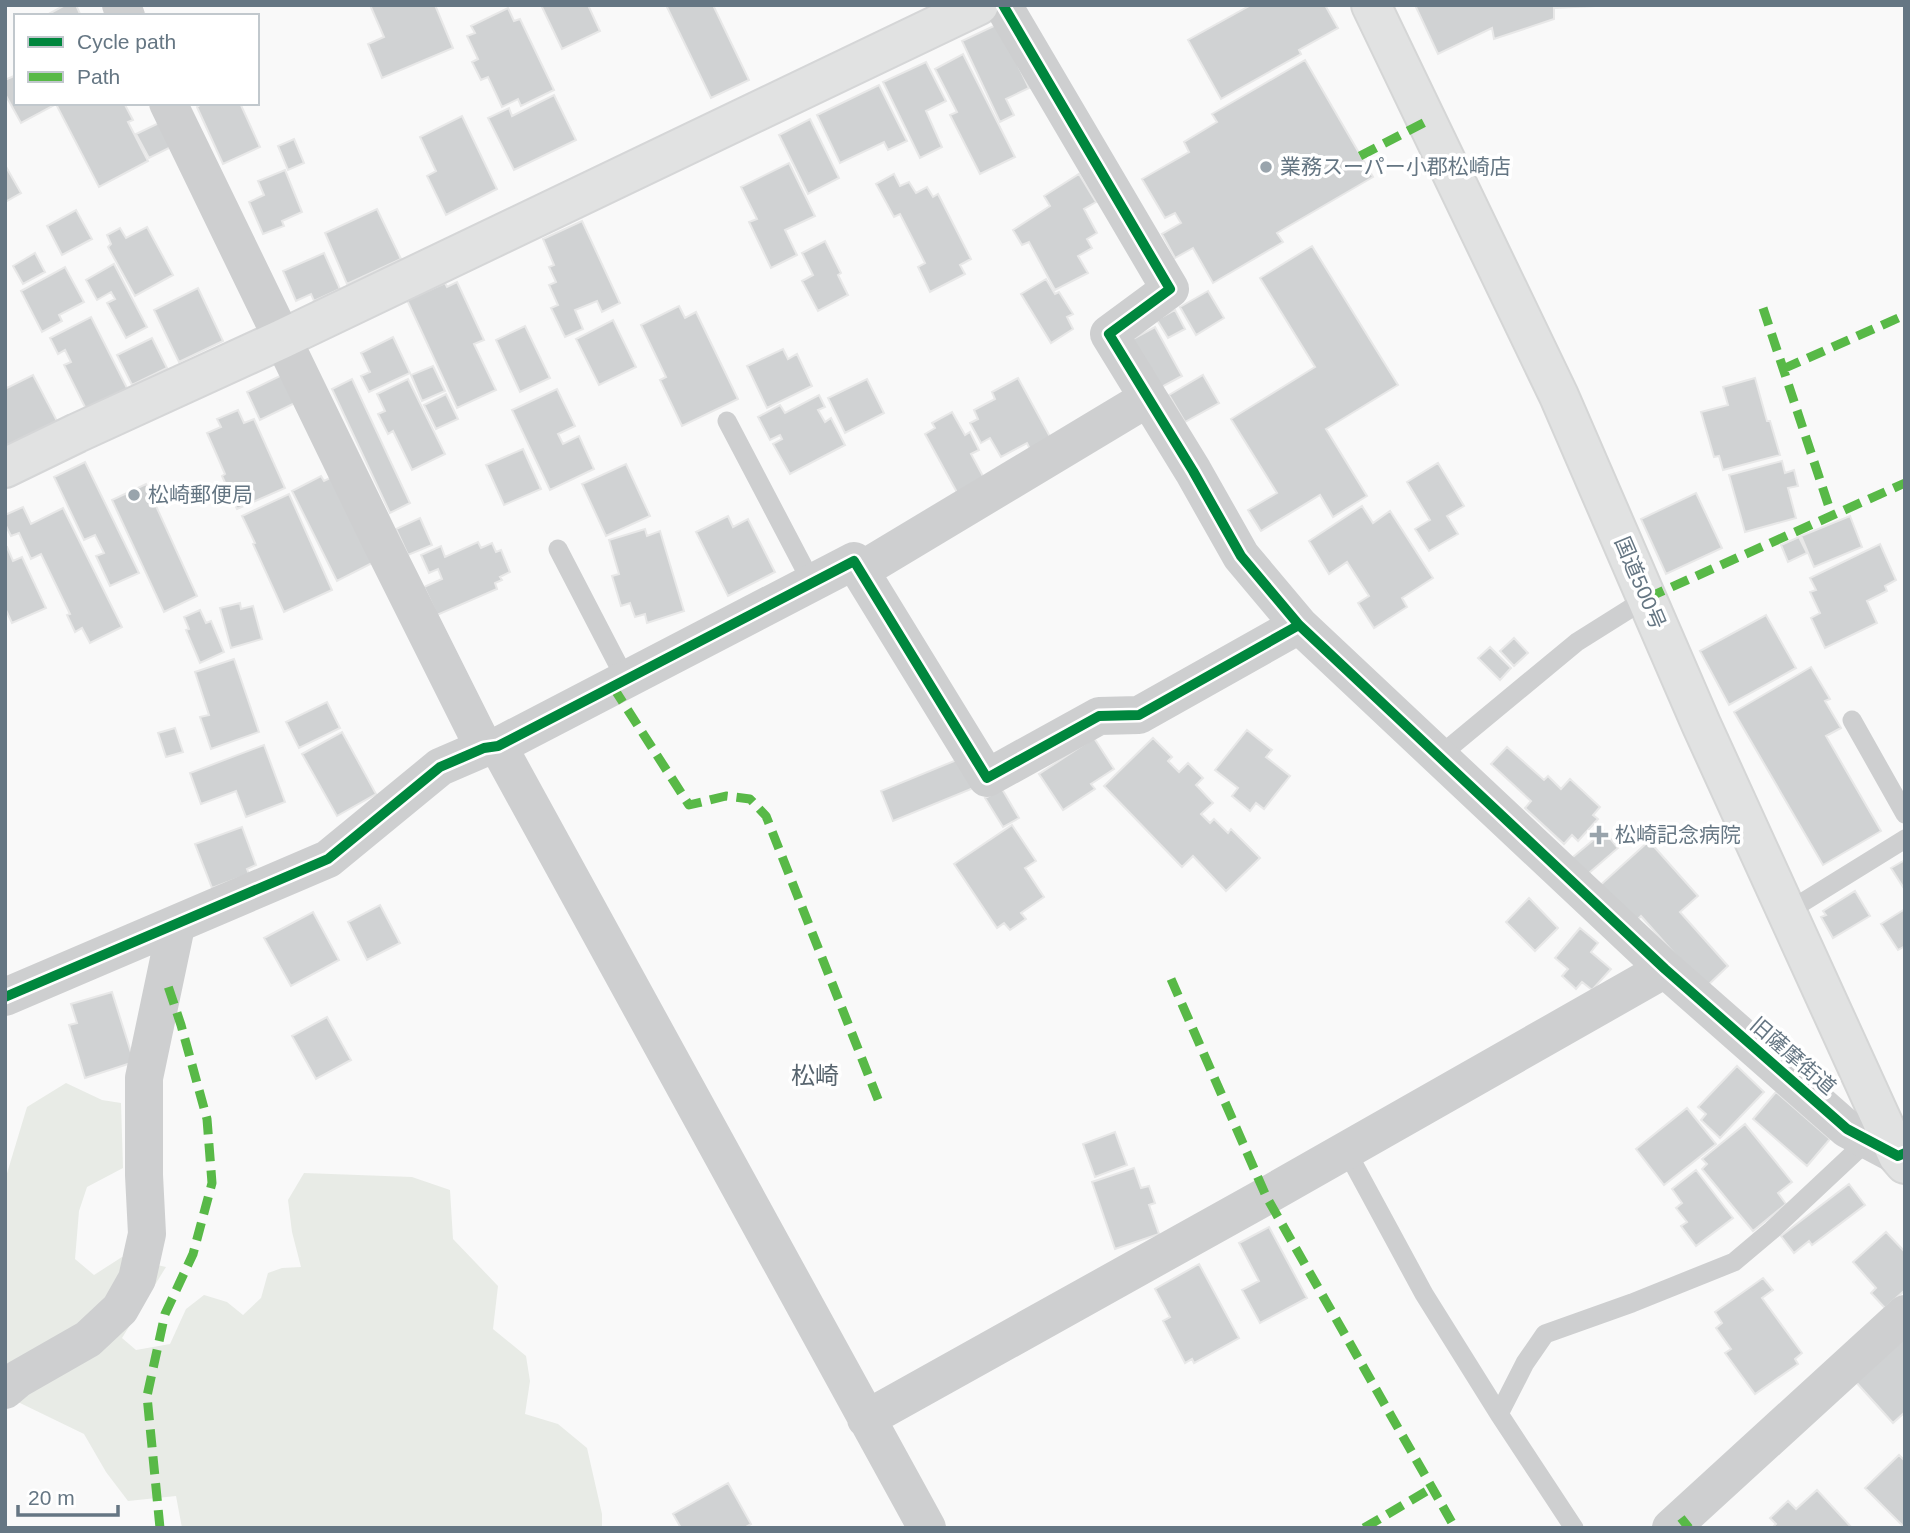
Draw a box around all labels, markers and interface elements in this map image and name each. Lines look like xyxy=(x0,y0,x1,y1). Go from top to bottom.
legend xyxy=(14,14,259,105)
text: Cycle path xyxy=(77,30,176,53)
text: Path xyxy=(77,65,120,88)
place label: 業務スーパー小郡松崎店 xyxy=(1280,155,1511,178)
marker: 業務スーパー小郡松崎店 xyxy=(1258,159,1274,175)
place label: 松崎郵便局 xyxy=(148,483,253,506)
marker: 松崎郵便局 xyxy=(126,487,142,503)
street label: 国道500号 xyxy=(1611,533,1670,632)
place label: 松崎記念病院 xyxy=(1615,823,1741,846)
marker: 松崎記念病院 xyxy=(1589,825,1609,845)
street label: 旧薩摩街道 xyxy=(1746,1013,1840,1099)
district label: 松崎 xyxy=(791,1062,839,1089)
scale bar xyxy=(18,1474,117,1518)
text: 20 m xyxy=(28,1486,75,1509)

